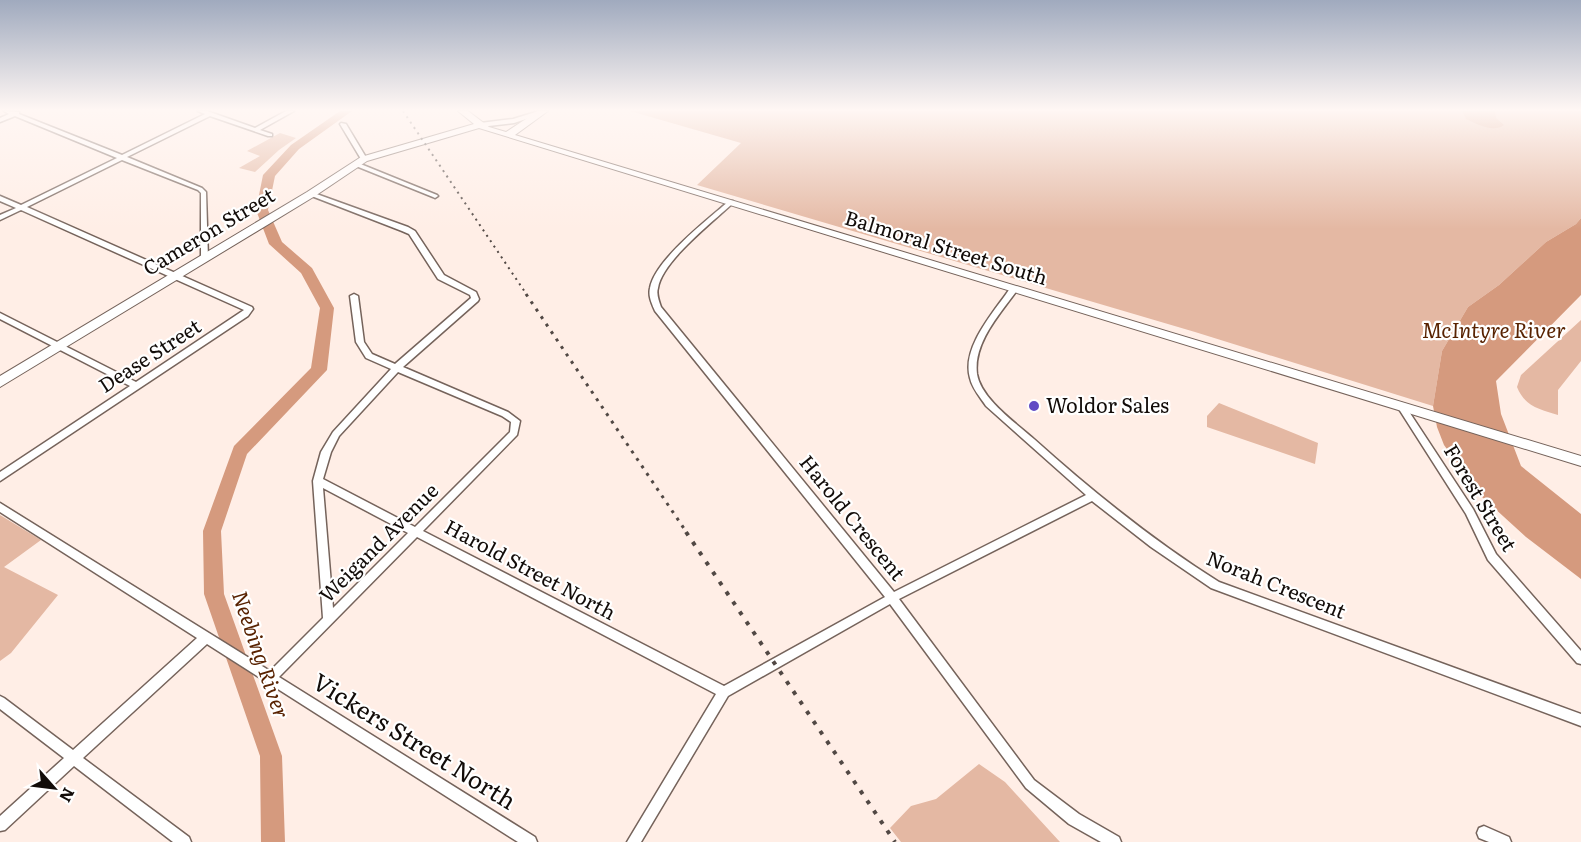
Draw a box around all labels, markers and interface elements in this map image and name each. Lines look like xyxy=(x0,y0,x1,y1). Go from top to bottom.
street label: Cameron Street xyxy=(136,179,280,282)
street label: Balmoral Street South xyxy=(842,201,1052,291)
street label: Dease Street xyxy=(92,310,206,399)
water label: McIntyre River xyxy=(1422,313,1566,344)
place label: Woldor Sales xyxy=(1046,389,1169,419)
marker: Woldor Sales xyxy=(1027,399,1041,413)
street label: Forest Street xyxy=(1438,438,1526,556)
street label: Harold Crescent xyxy=(793,447,914,586)
street label: Weigand Avenue xyxy=(311,475,444,608)
street label: Harold Street North xyxy=(440,510,622,626)
street label: Norah Crescent xyxy=(1203,542,1351,625)
water label: Neebing River xyxy=(226,586,299,722)
street label: Vickers Street North xyxy=(307,663,524,817)
north arrow xyxy=(24,758,84,818)
text: N xyxy=(54,784,82,807)

